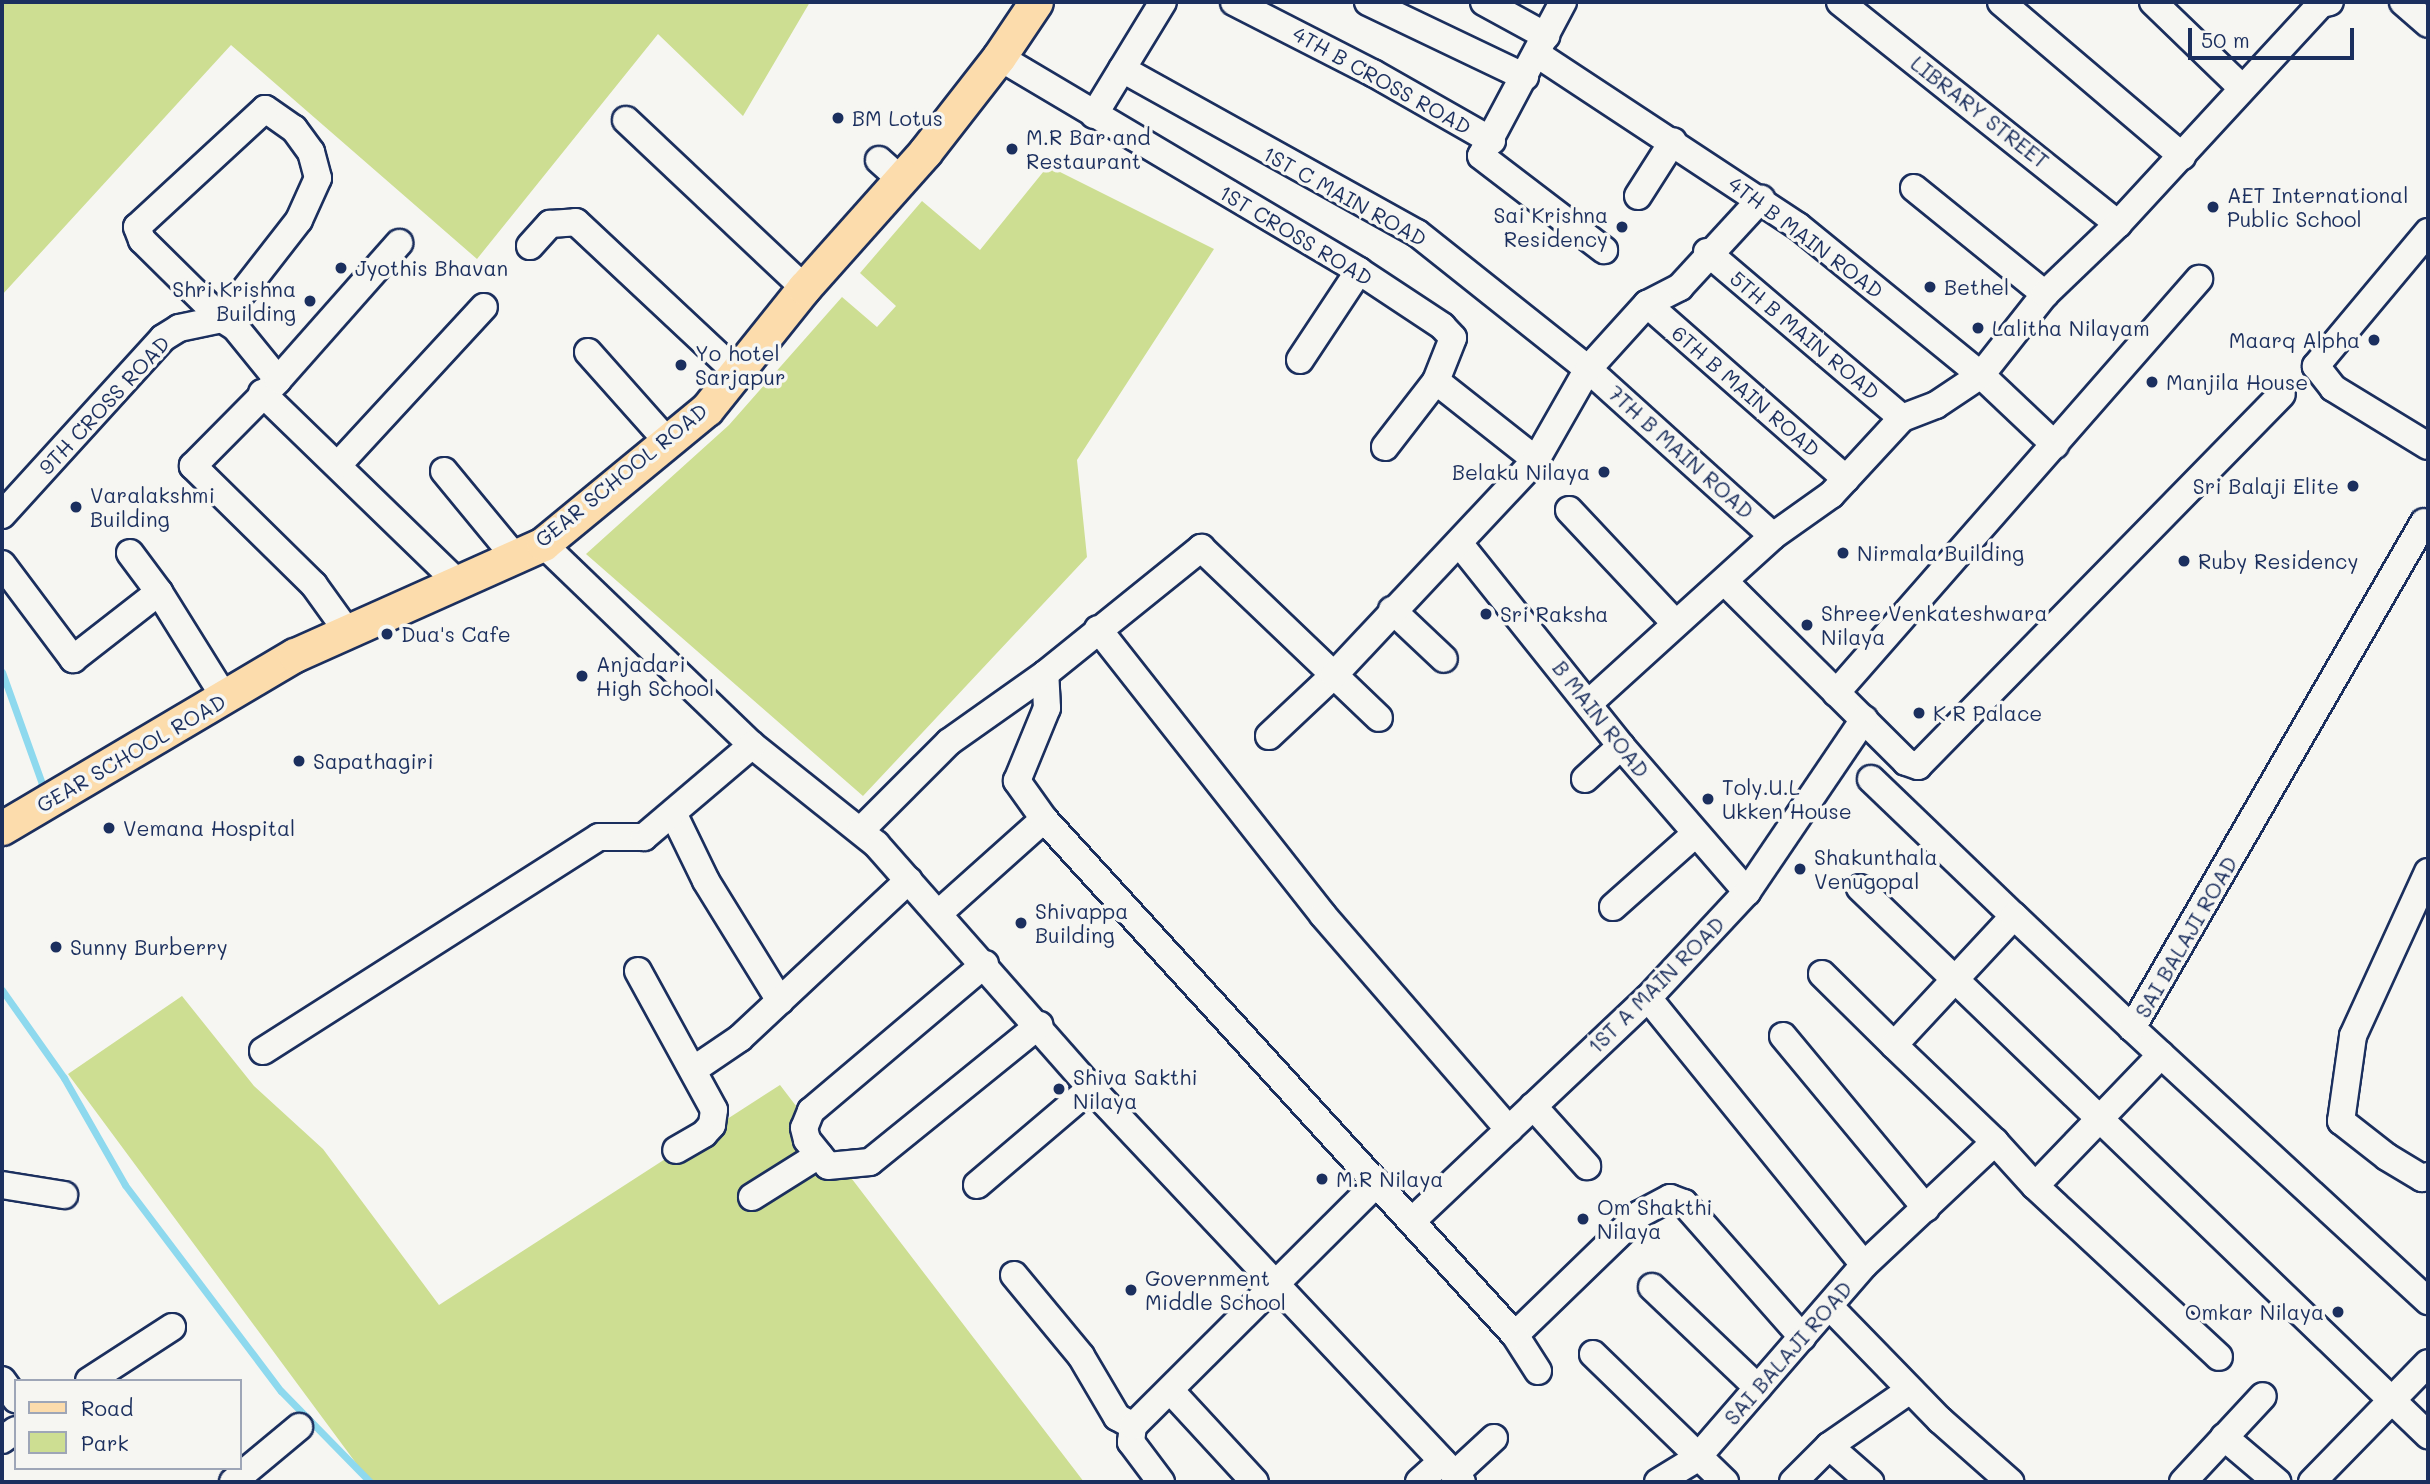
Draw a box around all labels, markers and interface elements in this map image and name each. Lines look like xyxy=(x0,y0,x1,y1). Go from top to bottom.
scale bar xyxy=(2192,14,2358,58)
street label: 4TH B CROSS ROAD xyxy=(1288,21,1476,139)
text: 50 m xyxy=(2201,26,2250,53)
street label: LIBRARY STREET xyxy=(1906,50,2054,174)
place label: BM Lotus xyxy=(852,105,943,131)
marker: BM Lotus xyxy=(830,110,846,126)
place label: M.R Bar and Restaurant xyxy=(1026,124,1151,174)
marker: M.R Bar and Restaurant xyxy=(1004,141,1020,157)
street label: 1ST C MAIN ROAD xyxy=(1259,141,1431,251)
street label: 4TH B MAIN ROAD xyxy=(1724,171,1888,303)
street label: 1ST CROSS ROAD xyxy=(1215,179,1377,291)
place label: AET International Public School xyxy=(2227,182,2408,232)
marker: AET International Public School xyxy=(2205,199,2221,215)
place label: Sai Krishna Residency xyxy=(1493,202,1608,252)
marker: Sai Krishna Residency xyxy=(1614,219,1630,235)
place label: Jyothis Bhavan xyxy=(355,255,508,281)
marker: Jyothis Bhavan xyxy=(333,260,349,276)
street label: 5TH B MAIN ROAD xyxy=(1725,265,1885,405)
place label: Bethel xyxy=(1944,274,2009,300)
place label: Shri Krishna Building xyxy=(172,276,296,326)
marker: Bethel xyxy=(1922,279,1938,295)
marker: Shri Krishna Building xyxy=(302,293,318,309)
place label: Lalitha Nilayam xyxy=(1992,315,2150,341)
street label: 6TH B MAIN ROAD xyxy=(1667,320,1825,462)
marker: Lalitha Nilayam xyxy=(1970,320,1986,336)
place label: Maarq Alpha xyxy=(2229,327,2360,353)
street label: 9TH CROSS ROAD xyxy=(33,330,175,480)
marker: Maarq Alpha xyxy=(2366,332,2382,348)
place label: Yo hotel Sarjapur xyxy=(695,340,786,390)
marker: Yo hotel Sarjapur xyxy=(673,357,689,373)
place label: Manjila House xyxy=(2166,369,2308,395)
marker: Manjila House xyxy=(2144,374,2160,390)
street label: 7TH B MAIN ROAD xyxy=(1603,380,1759,524)
street label: GEAR SCHOOL ROAD xyxy=(530,398,712,552)
place label: Belaku Nilaya xyxy=(1452,459,1590,485)
marker: Belaku Nilaya xyxy=(1596,464,1612,480)
place label: Sri Balaji Elite xyxy=(2193,473,2339,499)
marker: Sri Balaji Elite xyxy=(2345,478,2361,494)
place label: Varalakshmi Building xyxy=(90,482,215,532)
marker: Varalakshmi Building xyxy=(68,499,84,515)
place label: Nirmala Building xyxy=(1857,540,2024,566)
marker: Nirmala Building xyxy=(1835,545,1851,561)
place label: Ruby Residency xyxy=(2198,548,2358,574)
marker: Ruby Residency xyxy=(2176,553,2192,569)
place label: Shree Venkateshwara Nilaya xyxy=(1821,600,2048,650)
place label: Sri Raksha xyxy=(1500,601,1608,627)
marker: Sri Raksha xyxy=(1478,606,1494,622)
marker: Shree Venkateshwara Nilaya xyxy=(1799,617,1815,633)
place label: Dua's Cafe xyxy=(401,621,511,647)
marker: Dua's Cafe xyxy=(379,626,395,642)
place label: Anjadari High School xyxy=(596,651,714,701)
street label: B MAIN ROAD xyxy=(1548,655,1654,783)
marker: Anjadari High School xyxy=(574,668,590,684)
street label: GEAR SCHOOL ROAD xyxy=(32,689,230,817)
place label: K R Palace xyxy=(1933,700,2042,726)
marker: K R Palace xyxy=(1911,705,1927,721)
place label: Sapathagiri xyxy=(313,748,434,774)
marker: Sapathagiri xyxy=(291,753,307,769)
place label: Toly.U.L Ukken House xyxy=(1722,774,1852,824)
marker: Toly.U.L Ukken House xyxy=(1700,791,1716,807)
place label: Vemana Hospital xyxy=(123,815,295,841)
marker: Vemana Hospital xyxy=(101,820,117,836)
place label: Shakunthala Venugopal xyxy=(1814,844,1938,894)
street label: SAI BALAJI ROAD xyxy=(2130,852,2242,1022)
marker: Shakunthala Venugopal xyxy=(1792,861,1808,877)
place label: Shivappa Building xyxy=(1035,898,1128,948)
street label: 1ST A MAIN ROAD xyxy=(1583,912,1729,1058)
marker: Shivappa Building xyxy=(1013,915,1029,931)
place label: Sunny Burberry xyxy=(70,934,228,960)
marker: Sunny Burberry xyxy=(48,939,64,955)
place label: Shiva Sakthi Nilaya xyxy=(1073,1064,1198,1114)
marker: Shiva Sakthi Nilaya xyxy=(1051,1081,1067,1097)
place label: M.R Nilaya xyxy=(1336,1166,1443,1192)
marker: M.R Nilaya xyxy=(1314,1171,1330,1187)
place label: Om Shakthi Nilaya xyxy=(1597,1194,1712,1244)
marker: Om Shakthi Nilaya xyxy=(1575,1211,1591,1227)
place label: Government Middle School xyxy=(1145,1265,1286,1315)
street label: SAI BALAJI ROAD xyxy=(1719,1276,1857,1430)
marker: Government Middle School xyxy=(1123,1282,1139,1298)
place label: Omkar Nilaya xyxy=(2185,1299,2324,1325)
marker: Omkar Nilaya xyxy=(2330,1304,2346,1320)
legend xyxy=(14,1379,242,1470)
text: Road xyxy=(81,1394,133,1421)
text: Park xyxy=(81,1429,129,1456)

